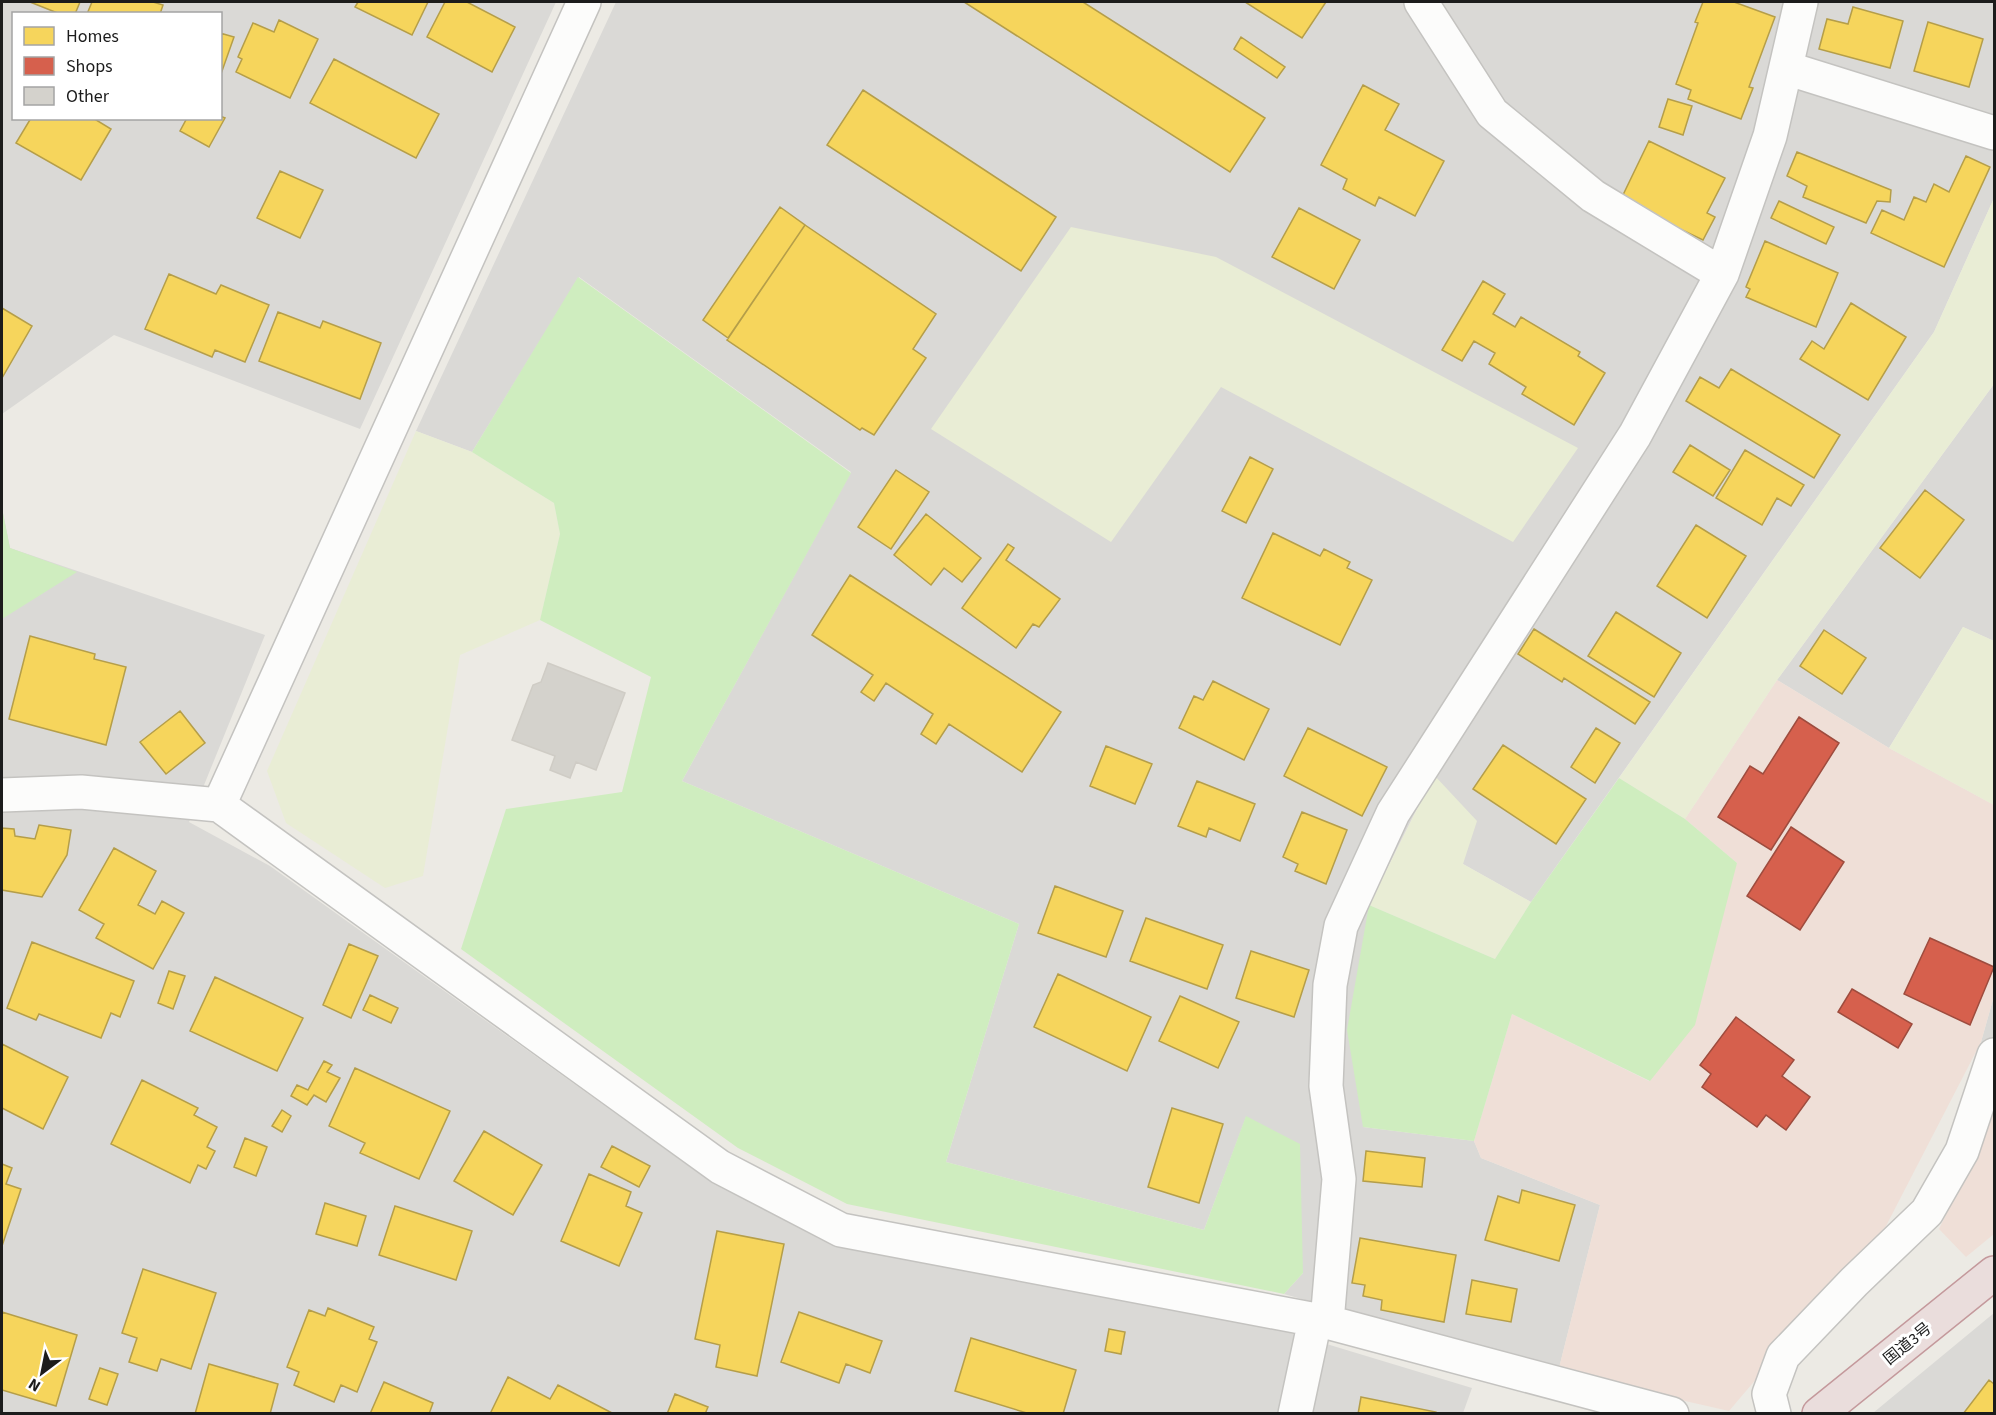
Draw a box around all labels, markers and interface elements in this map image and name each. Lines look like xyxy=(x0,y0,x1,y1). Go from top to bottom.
legend xyxy=(12,12,222,120)
text: Homes xyxy=(66,24,119,49)
text: Shops xyxy=(66,54,113,79)
text: Other xyxy=(66,84,110,109)
street label: 国道3号 xyxy=(1879,1318,1936,1370)
north arrow xyxy=(12,1343,72,1403)
text: N xyxy=(24,1373,45,1397)

